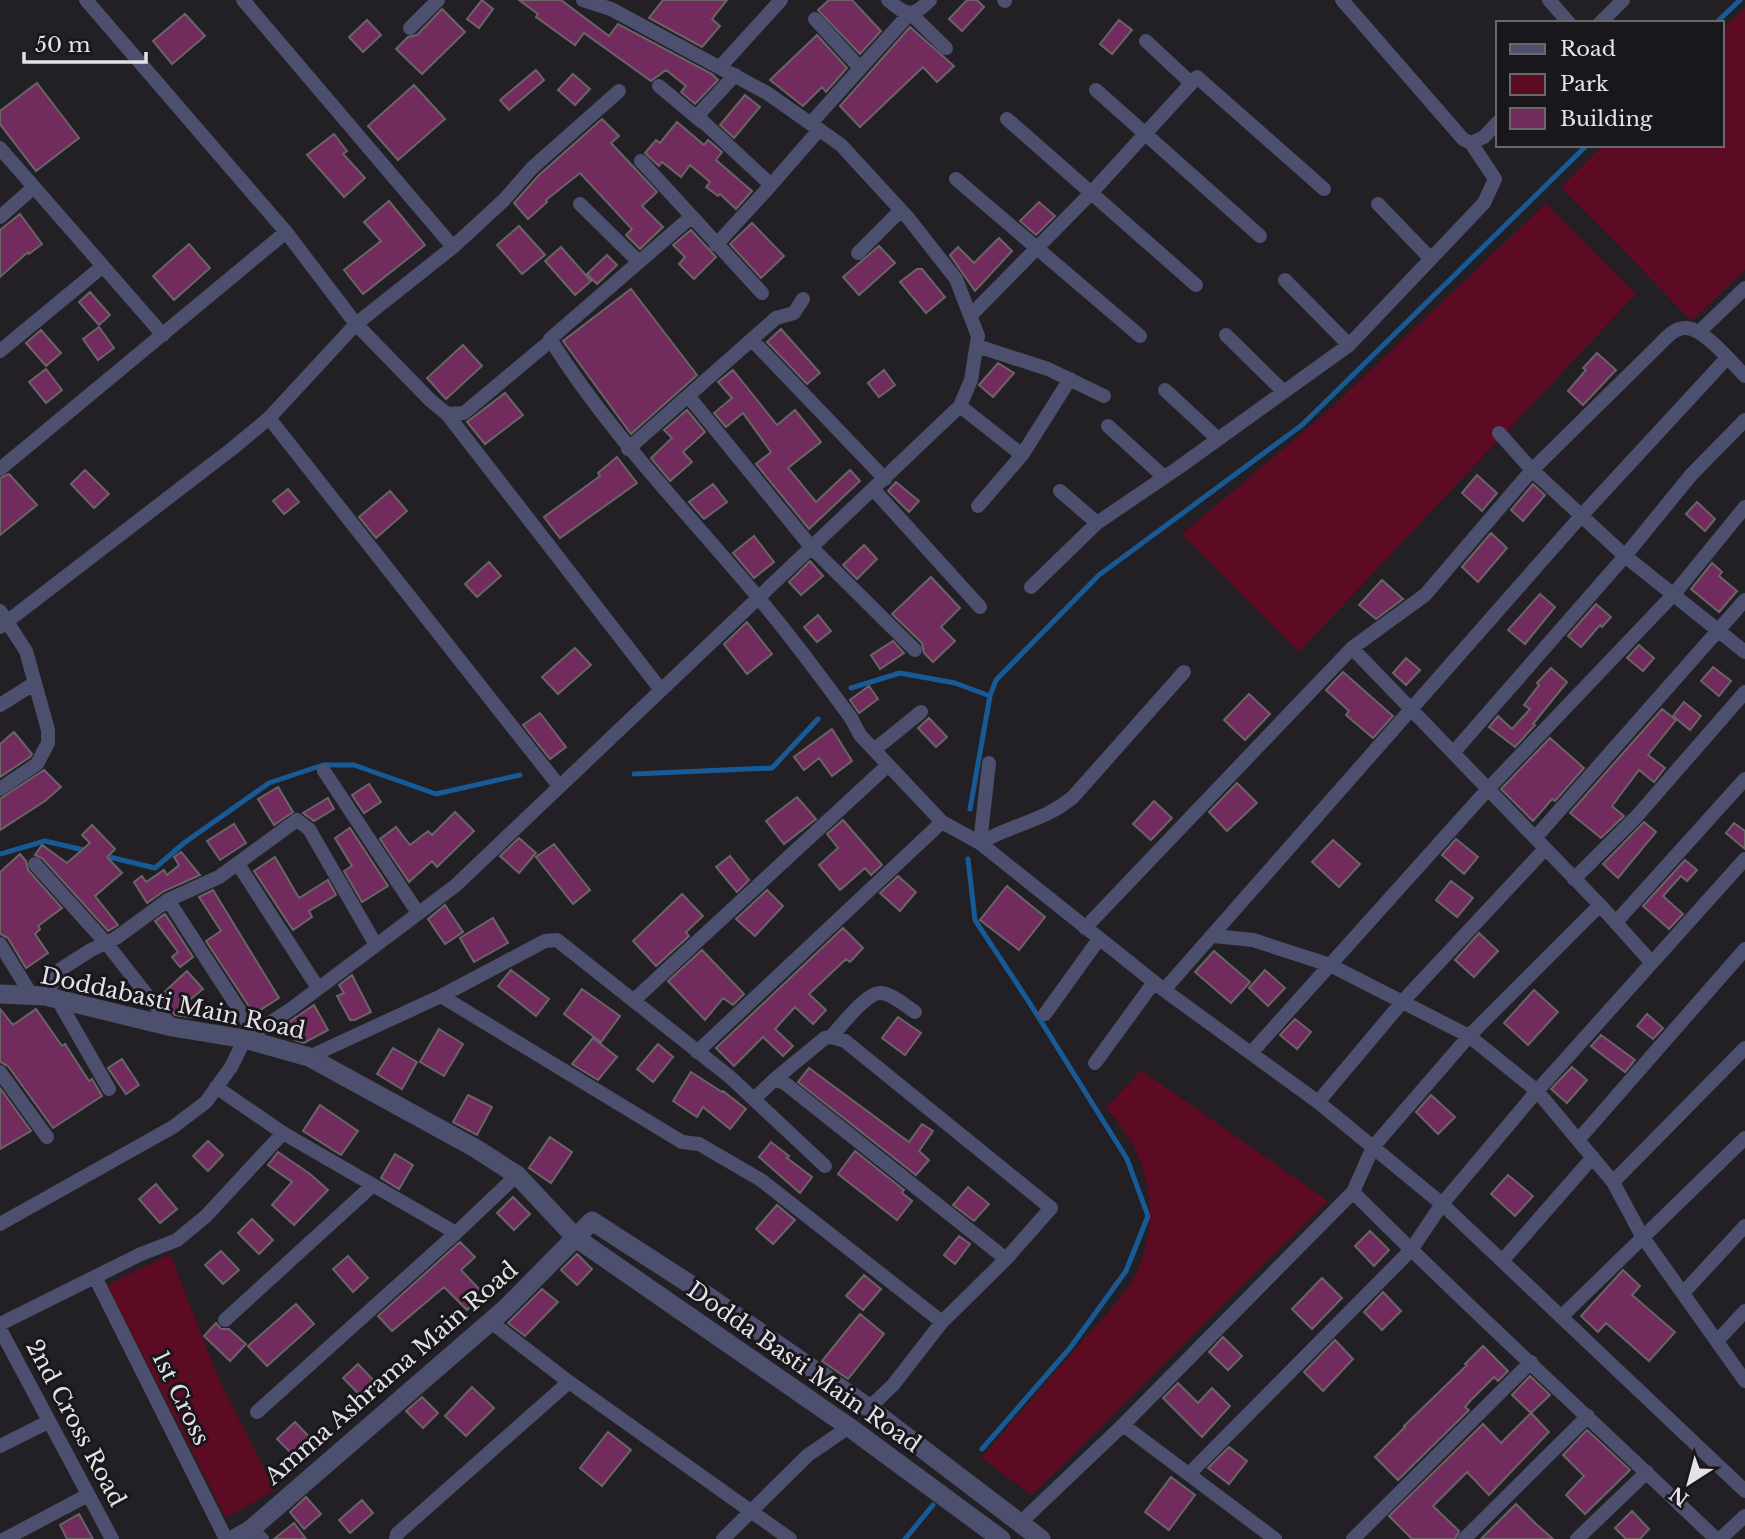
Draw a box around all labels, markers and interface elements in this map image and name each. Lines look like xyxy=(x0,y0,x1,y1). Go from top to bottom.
scale bar xyxy=(24,21,147,65)
legend xyxy=(1496,21,1724,147)
text: 50 m xyxy=(35,32,91,58)
text: Road xyxy=(1560,36,1616,62)
text: Park xyxy=(1560,71,1609,97)
text: Building xyxy=(1560,106,1653,132)
street label: Doddabasti Main Road xyxy=(38,961,308,1045)
street label: Amma Ashrama Main Road xyxy=(258,1255,523,1491)
street label: Dodda Basti Main Road xyxy=(682,1276,926,1458)
street label: 2nd Cross Road xyxy=(20,1335,132,1511)
street label: 1st Cross xyxy=(146,1346,216,1450)
north arrow xyxy=(1654,1448,1724,1518)
text: N xyxy=(1665,1482,1693,1511)

